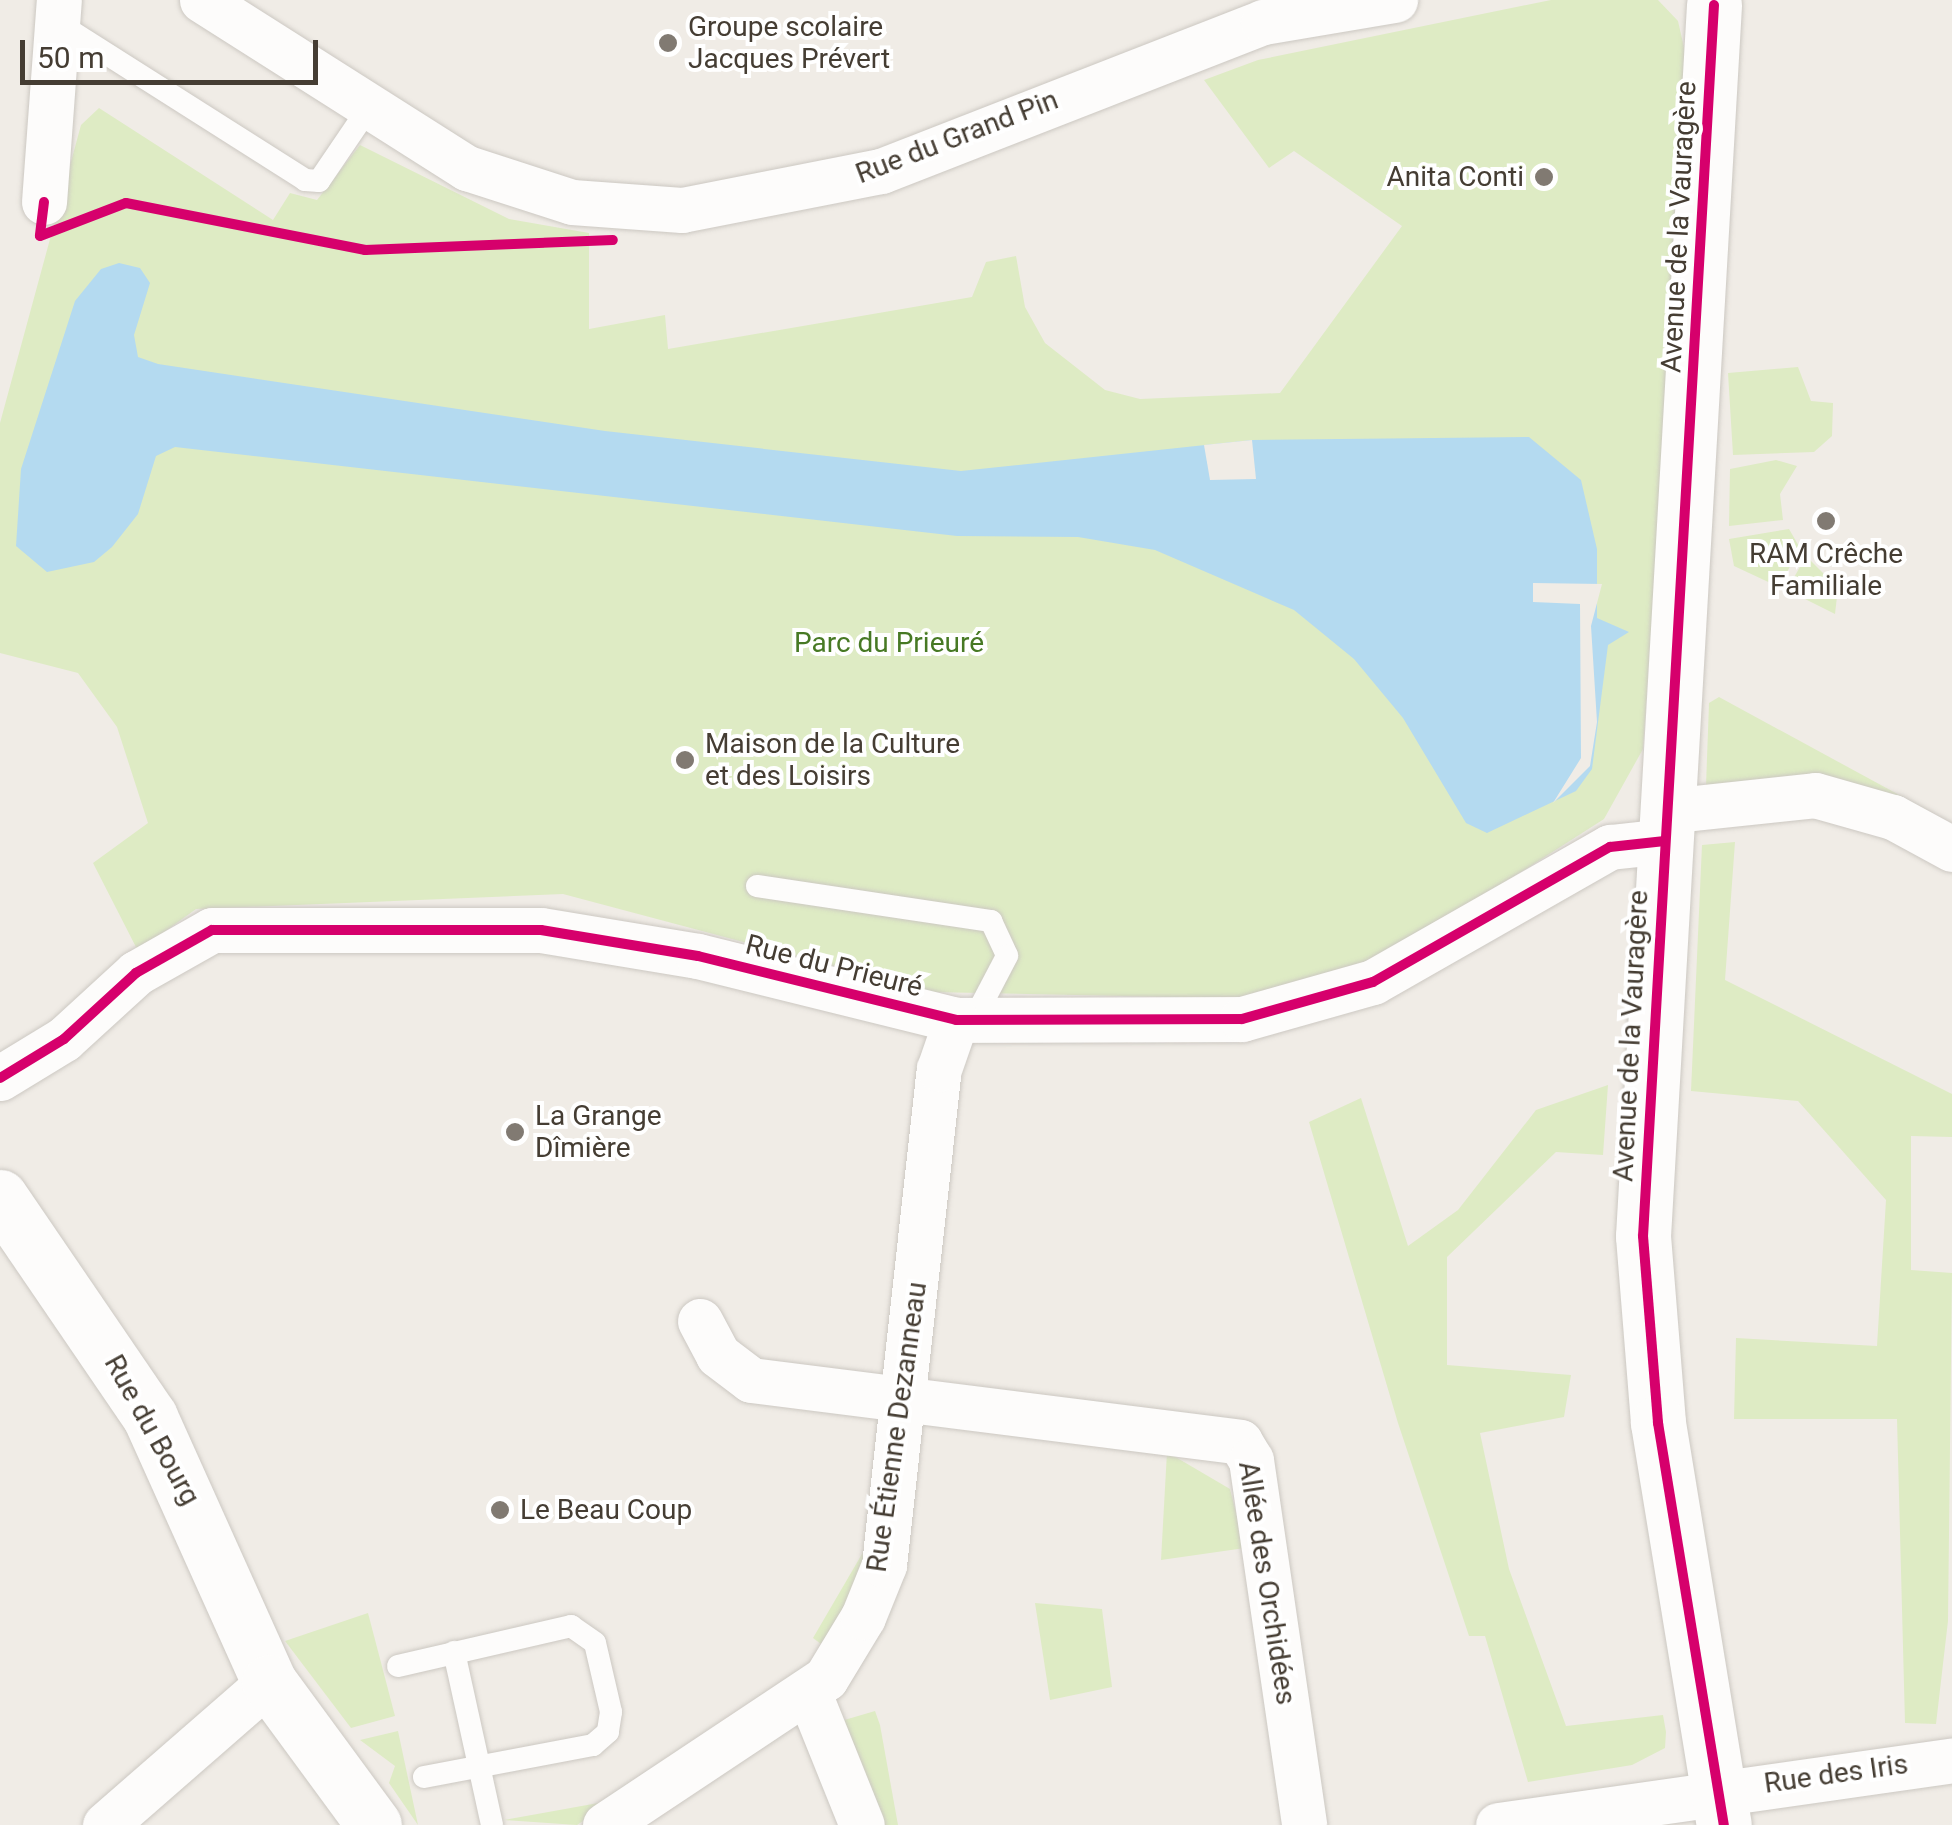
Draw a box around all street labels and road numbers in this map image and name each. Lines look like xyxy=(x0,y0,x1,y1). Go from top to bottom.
street label: Avenue de la Vauragère xyxy=(1655,80,1703,374)
street label: Rue du Grand Pin xyxy=(851,83,1063,191)
street label: Avenue de la Vauragère xyxy=(1607,889,1655,1183)
street label: Rue du Prieuré xyxy=(742,928,926,1004)
street label: Rue Étienne Dezanneau xyxy=(860,1280,934,1574)
street label: Rue du Bourg xyxy=(97,1349,207,1511)
street label: Allée des Orchidées xyxy=(1231,1459,1303,1707)
street label: Rue des Iris xyxy=(1762,1747,1910,1801)

